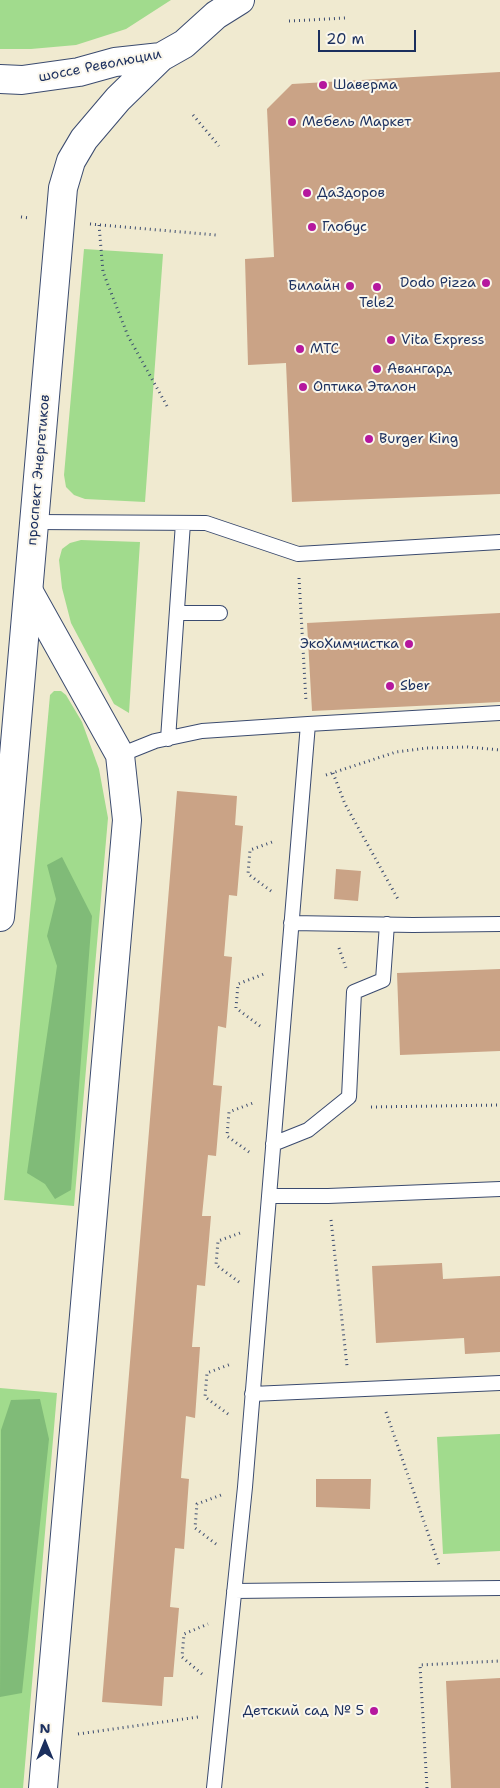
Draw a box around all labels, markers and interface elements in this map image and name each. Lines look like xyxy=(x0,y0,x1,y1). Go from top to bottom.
scale bar xyxy=(320,20,418,52)
text: 20 m xyxy=(326,29,365,49)
street label: шоссе Революции xyxy=(37,46,163,86)
place label: Шаверма xyxy=(333,77,398,93)
marker: Шаверма xyxy=(317,79,329,91)
place label: Мебель Маркет xyxy=(302,114,411,130)
marker: Мебель Маркет xyxy=(286,116,298,128)
place label: ДаЗдоров xyxy=(317,185,385,201)
marker: ДаЗдоров xyxy=(301,187,313,199)
place label: Глобус xyxy=(322,219,367,235)
marker: Глобус xyxy=(306,221,318,233)
place label: Dodo Pizza xyxy=(400,275,476,291)
marker: Dodo Pizza xyxy=(480,277,492,289)
place label: Билайн xyxy=(288,278,340,294)
marker: Билайн xyxy=(344,280,356,292)
marker: Tele2 xyxy=(371,281,383,293)
place label: Tele2 xyxy=(359,295,395,311)
place label: Vita Express xyxy=(401,332,484,348)
marker: Vita Express xyxy=(385,334,397,346)
place label: МТС xyxy=(310,341,339,357)
marker: МТС xyxy=(294,343,306,355)
place label: Авангард xyxy=(387,361,452,377)
marker: Авангард xyxy=(371,363,383,375)
place label: Оптика Эталон xyxy=(313,379,416,395)
marker: Оптика Эталон xyxy=(297,381,309,393)
street label: проспект Энергетиков xyxy=(24,394,54,546)
place label: Burger King xyxy=(379,431,458,447)
marker: Burger King xyxy=(363,433,375,445)
place label: ЭкоХимчистка xyxy=(300,636,399,652)
marker: ЭкоХимчистка xyxy=(403,638,415,650)
place label: Sber xyxy=(400,678,430,694)
marker: Sber xyxy=(384,680,396,692)
place label: Детский сад № 5 xyxy=(243,1703,364,1719)
marker: Детский сад № 5 xyxy=(368,1705,380,1717)
north arrow xyxy=(20,1718,70,1768)
text: N xyxy=(39,1719,51,1737)

